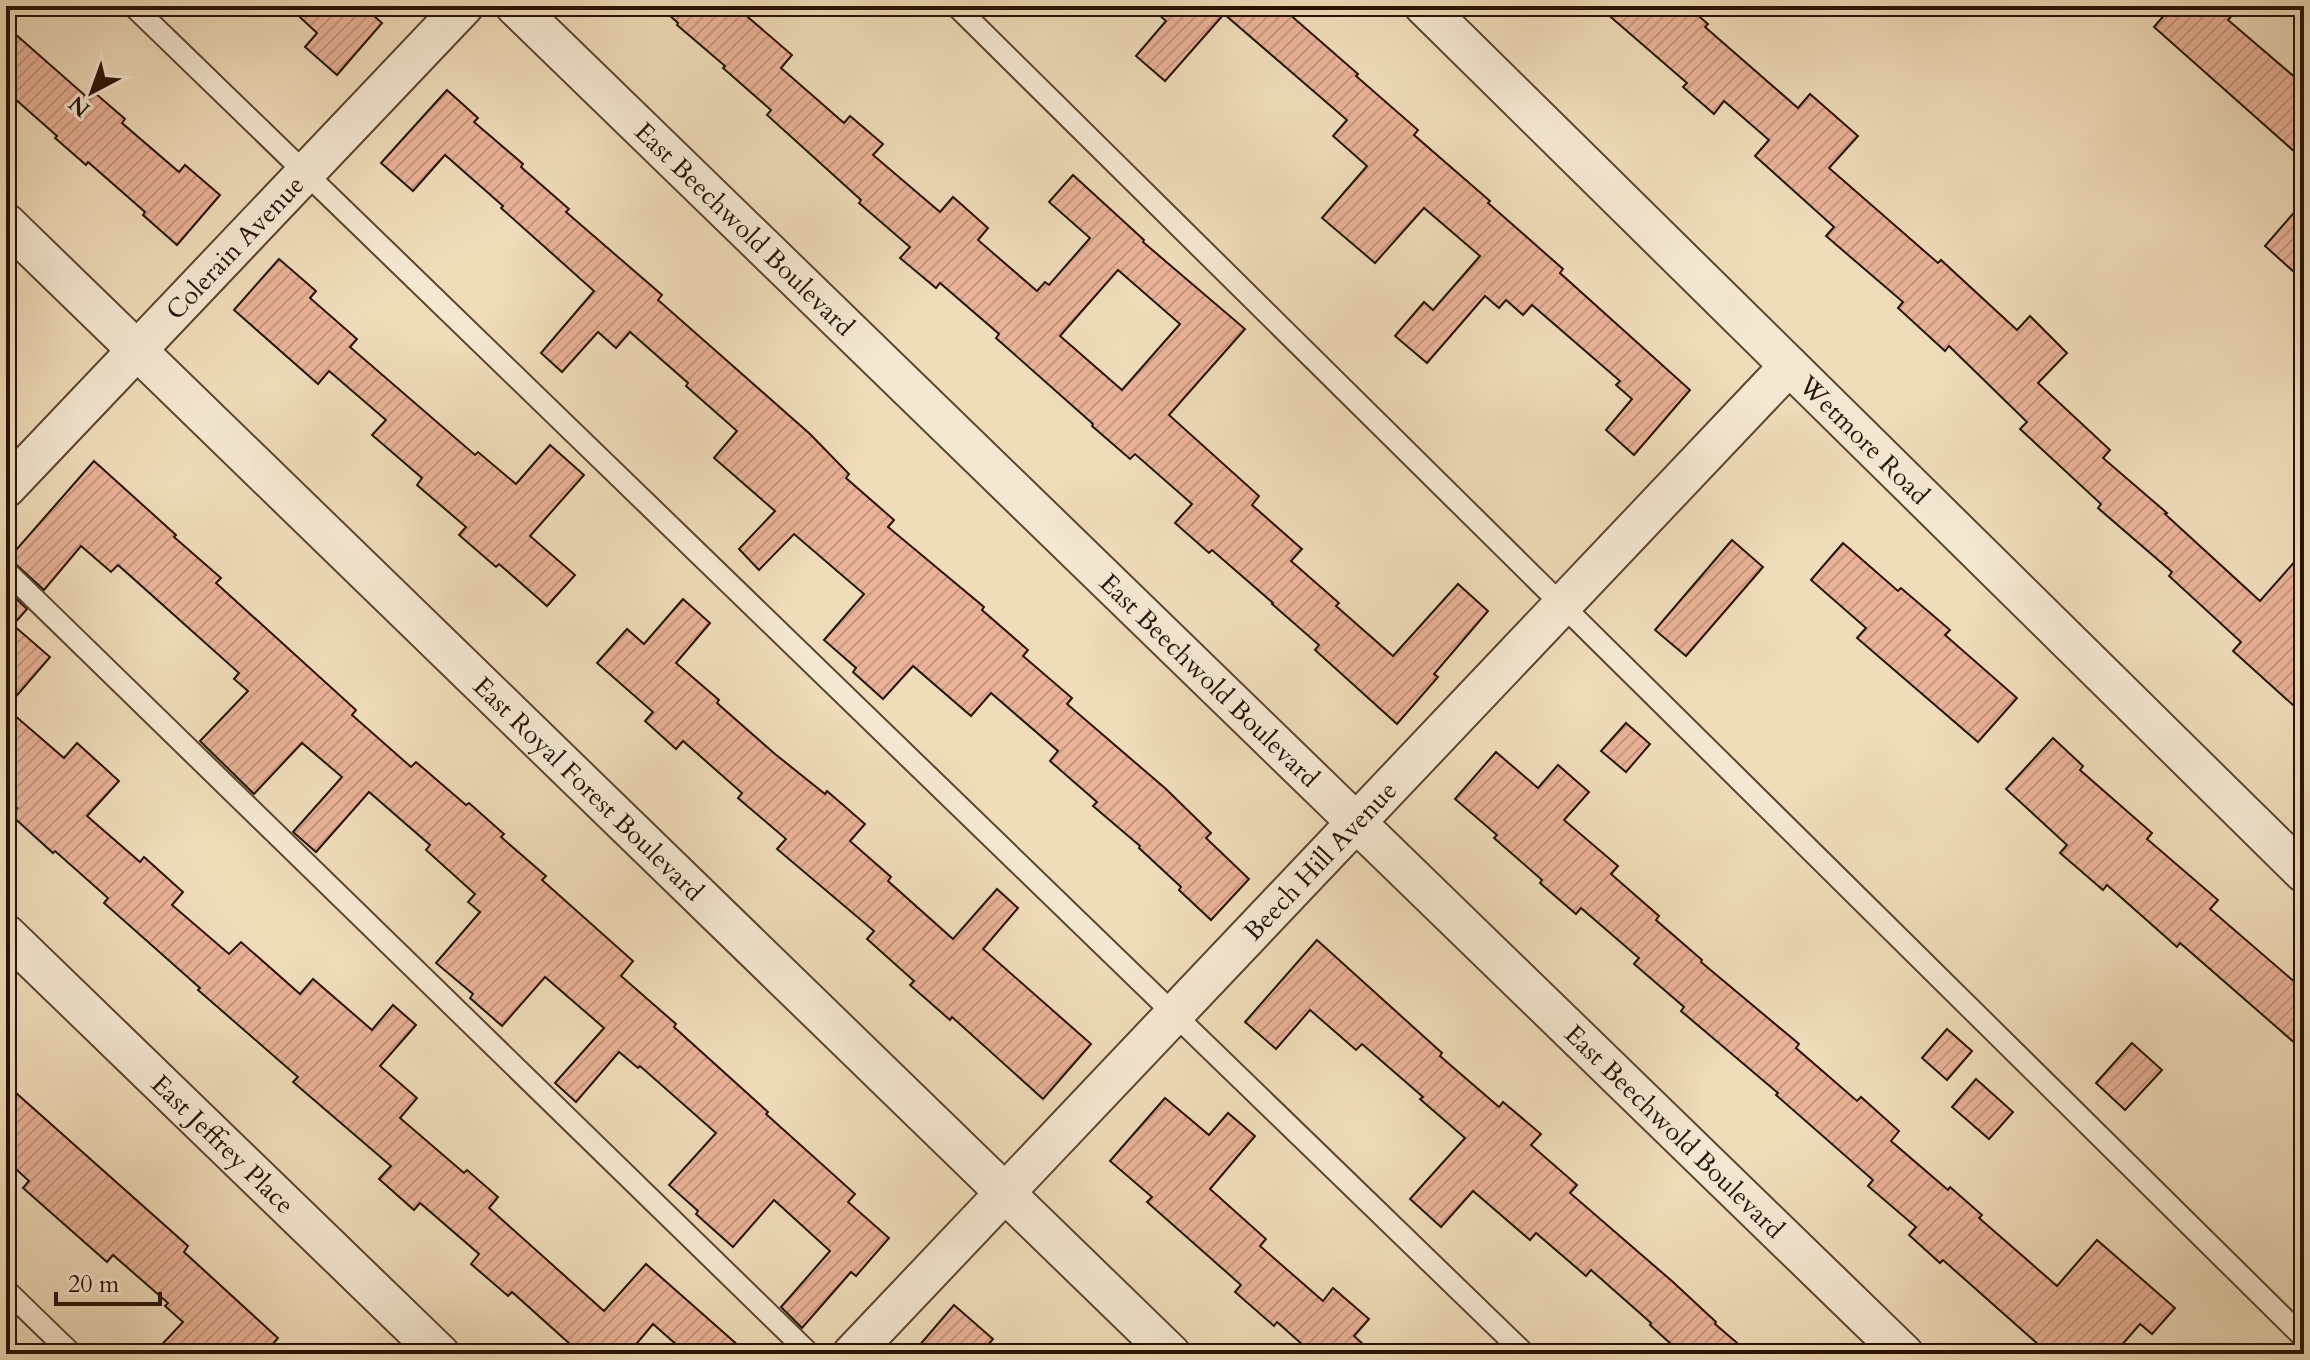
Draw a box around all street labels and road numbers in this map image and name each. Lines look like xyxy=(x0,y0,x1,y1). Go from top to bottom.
street label: East Beechwold Boulevard xyxy=(627,115,862,344)
street label: Colerain Avenue xyxy=(158,168,312,327)
street label: Wetmore Road xyxy=(1790,367,1937,512)
street label: East Beechwold Boulevard xyxy=(1092,566,1327,795)
street label: East Royal Forest Boulevard xyxy=(466,669,711,909)
street label: Beech Hill Avenue xyxy=(1236,773,1405,948)
street label: East Beechwold Boulevard xyxy=(1557,1017,1792,1247)
street label: East Jeffrey Place xyxy=(144,1067,302,1222)

